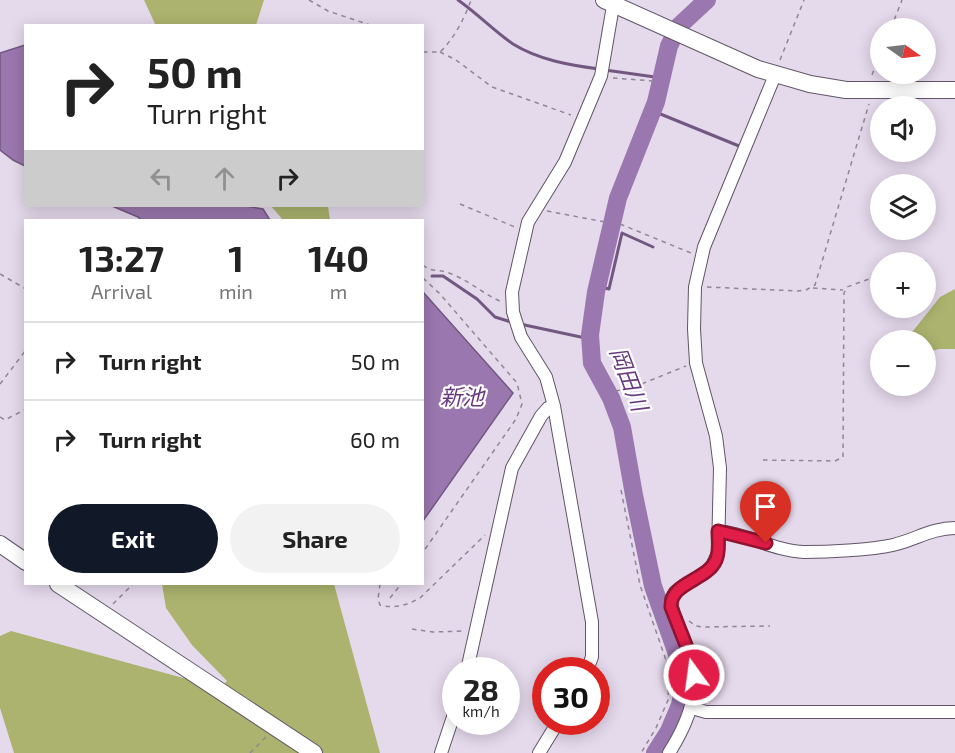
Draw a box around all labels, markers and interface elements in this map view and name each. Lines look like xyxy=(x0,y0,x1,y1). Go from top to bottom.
north arrow xyxy=(870,18,936,84)
map controls xyxy=(870,18,936,396)
text: 50 m xyxy=(147,46,243,96)
icon: right xyxy=(48,48,126,126)
button: sound xyxy=(870,96,936,162)
text: Turn right xyxy=(147,97,267,129)
icon: left xyxy=(145,162,178,195)
icon: ahead xyxy=(208,162,241,195)
icon: right xyxy=(271,162,304,195)
button: layers xyxy=(870,174,936,240)
text: 13:27 xyxy=(79,236,164,279)
text: 1 xyxy=(228,236,244,279)
text: 140 xyxy=(308,236,369,279)
button: + xyxy=(870,252,936,318)
text: Arrival xyxy=(91,279,152,303)
text: min xyxy=(219,279,253,303)
text: m xyxy=(330,279,347,303)
button: − xyxy=(870,330,936,396)
water label: 岡田川 xyxy=(606,343,655,416)
icon: right xyxy=(48,345,81,378)
text: Turn right xyxy=(99,348,201,374)
text: 50 m xyxy=(351,348,400,374)
water label: 新池 xyxy=(440,383,486,409)
icon: right xyxy=(48,423,81,456)
text: Turn right xyxy=(99,426,201,452)
text: 60 m xyxy=(350,426,400,452)
pin xyxy=(740,481,791,543)
icon: arrive xyxy=(749,490,782,523)
button: Exit xyxy=(48,504,218,573)
button: Share xyxy=(230,504,400,573)
position arrow xyxy=(662,643,726,707)
speed limit sign: 30 xyxy=(532,657,610,735)
text: 28 xyxy=(463,671,499,707)
text: km/h xyxy=(462,702,500,720)

